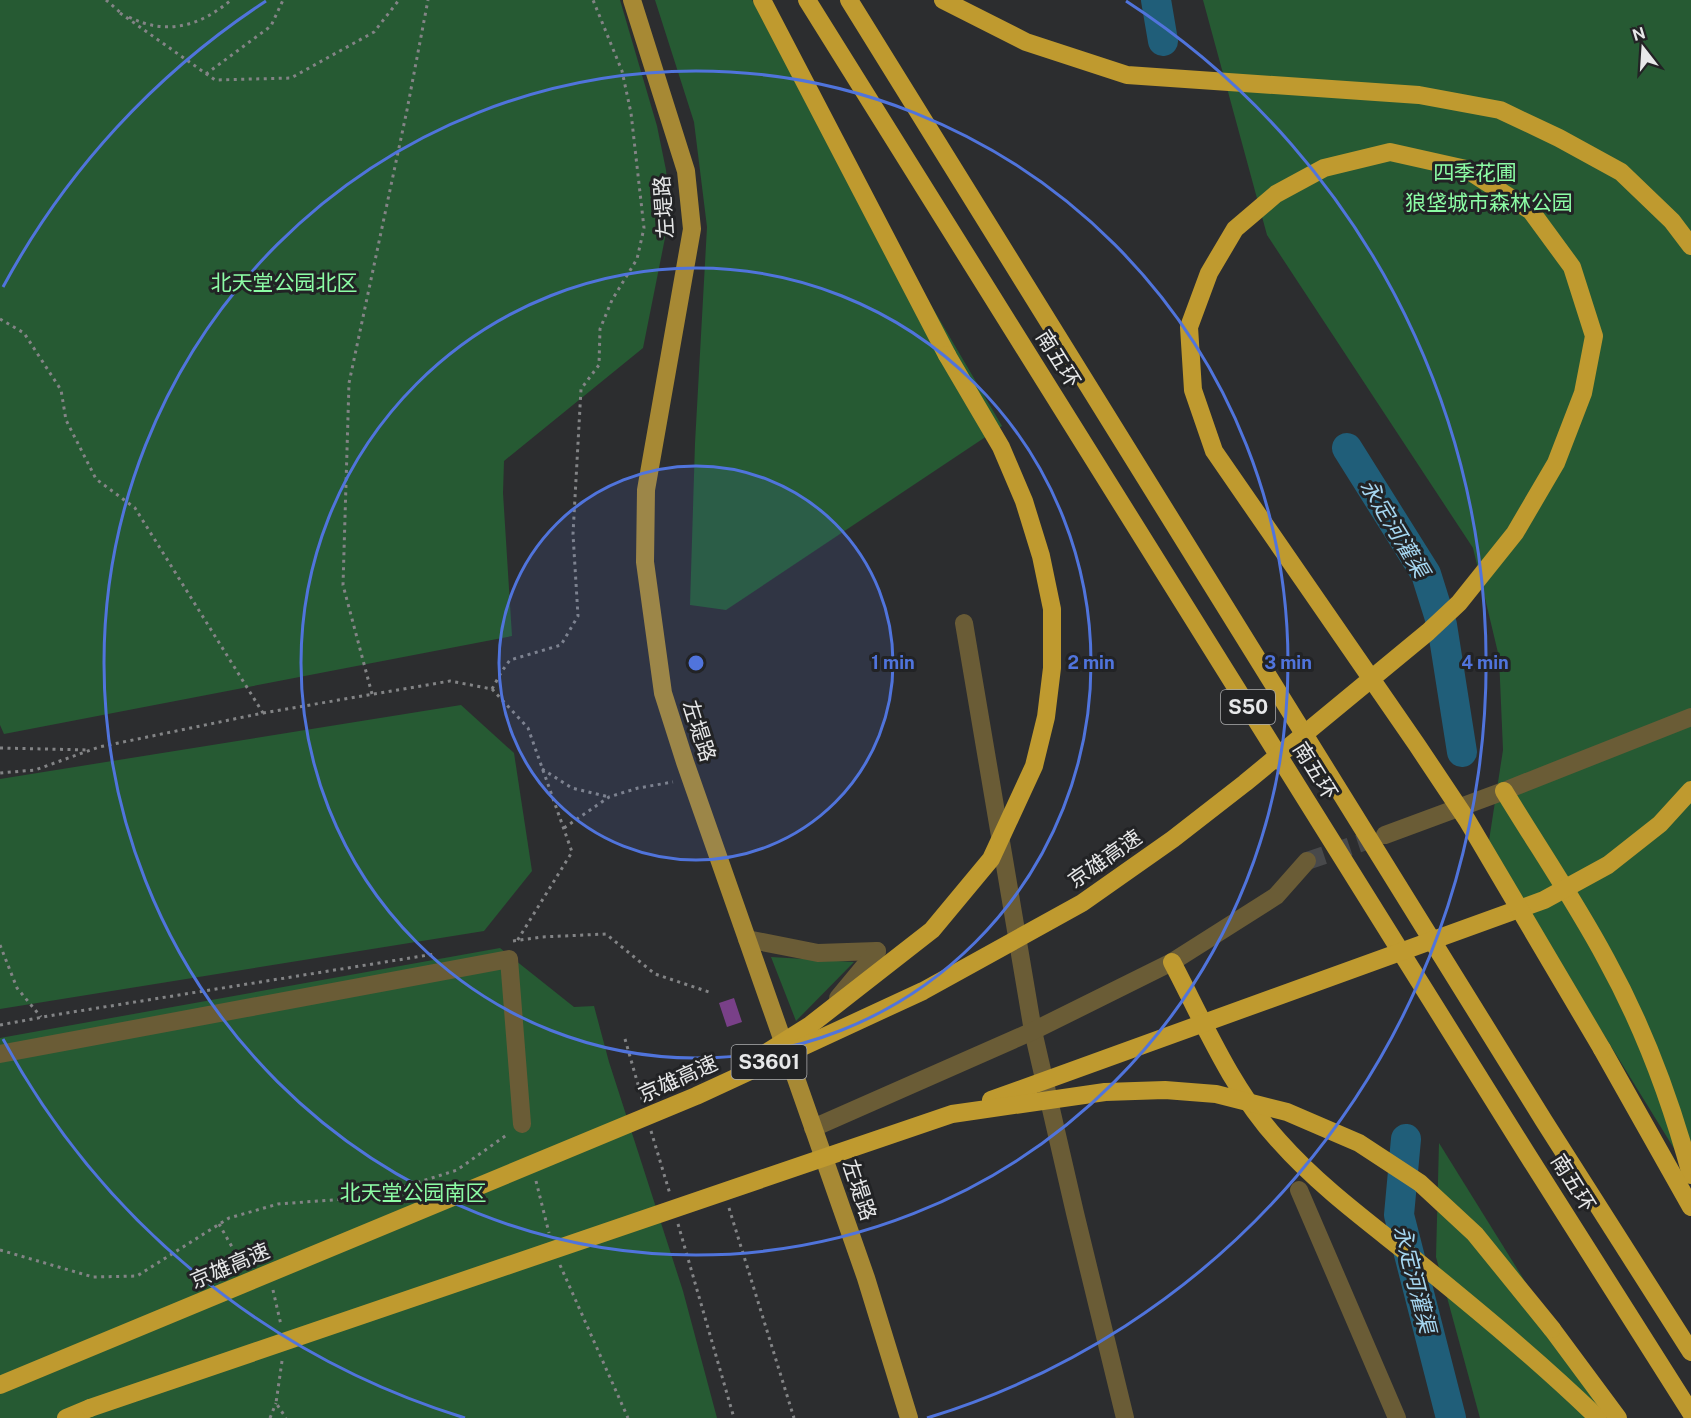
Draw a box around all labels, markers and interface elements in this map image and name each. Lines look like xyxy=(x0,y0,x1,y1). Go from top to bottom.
north arrow xyxy=(1613,18,1673,78)
text: N xyxy=(1630,23,1648,45)
park label: 四季花圃 xyxy=(1433,160,1517,185)
street label: 左堤路 xyxy=(649,175,678,239)
park label: 狼垡城市森林公园 xyxy=(1405,190,1573,215)
park label: 北天堂公园北区 xyxy=(211,270,358,295)
street label: 南五环 xyxy=(1031,325,1086,392)
water label: 永定河灌渠 xyxy=(1356,474,1436,584)
text: 1 min xyxy=(871,652,915,673)
text: 2 min xyxy=(1067,652,1115,673)
text: 3 min xyxy=(1264,652,1312,673)
text: 4 min xyxy=(1461,652,1509,673)
centre of rings xyxy=(686,653,706,673)
road number: S50 xyxy=(1221,690,1275,724)
street label: 左堤路 xyxy=(678,697,721,765)
street label: 南五环 xyxy=(1288,737,1343,804)
street label: 京雄高速 xyxy=(1063,824,1146,893)
road number: S3601 xyxy=(732,1045,806,1079)
street label: 京雄高速 xyxy=(634,1050,721,1107)
street label: 南五环 xyxy=(1546,1149,1601,1216)
street label: 左堤路 xyxy=(837,1156,882,1224)
park label: 北天堂公园南区 xyxy=(340,1180,487,1205)
water label: 永定河灌渠 xyxy=(1389,1222,1442,1338)
street label: 京雄高速 xyxy=(186,1238,273,1293)

